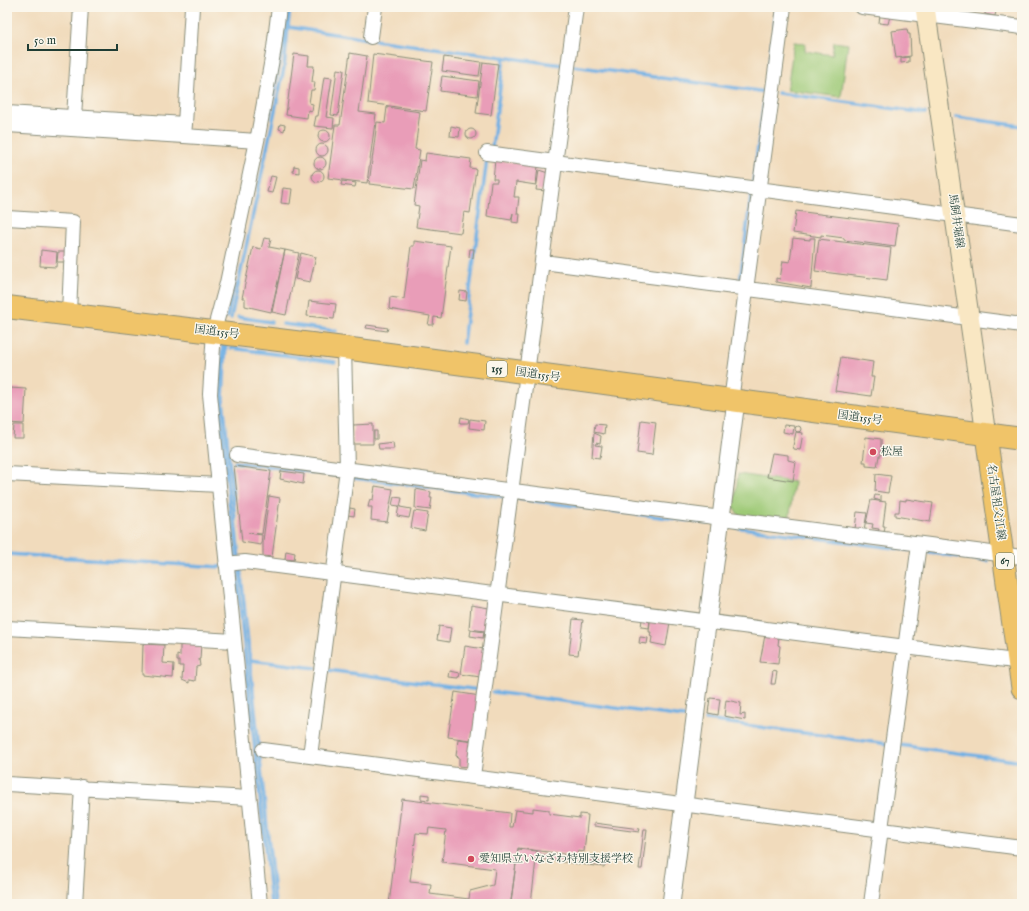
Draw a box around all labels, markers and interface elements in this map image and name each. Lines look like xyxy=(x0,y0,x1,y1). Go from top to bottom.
scale bar xyxy=(28,26,117,52)
text: 50 m xyxy=(34,33,56,48)
street label: 馬飼井堀線 xyxy=(945,193,967,249)
street label: 国道155号 xyxy=(194,322,240,342)
road number: 155 xyxy=(487,361,507,377)
street label: 国道155号 xyxy=(515,365,561,385)
street label: 国道155号 xyxy=(837,408,883,428)
place label: 松屋 xyxy=(881,445,903,459)
marker: 松屋 xyxy=(868,447,878,457)
street label: 名古屋祖父江線 xyxy=(984,463,1008,541)
road number: 67 xyxy=(996,553,1014,569)
place label: 愛知県立いなざわ特別支援学校 xyxy=(479,852,633,866)
marker: 愛知県立いなざわ特別支援学校 xyxy=(466,854,476,864)

